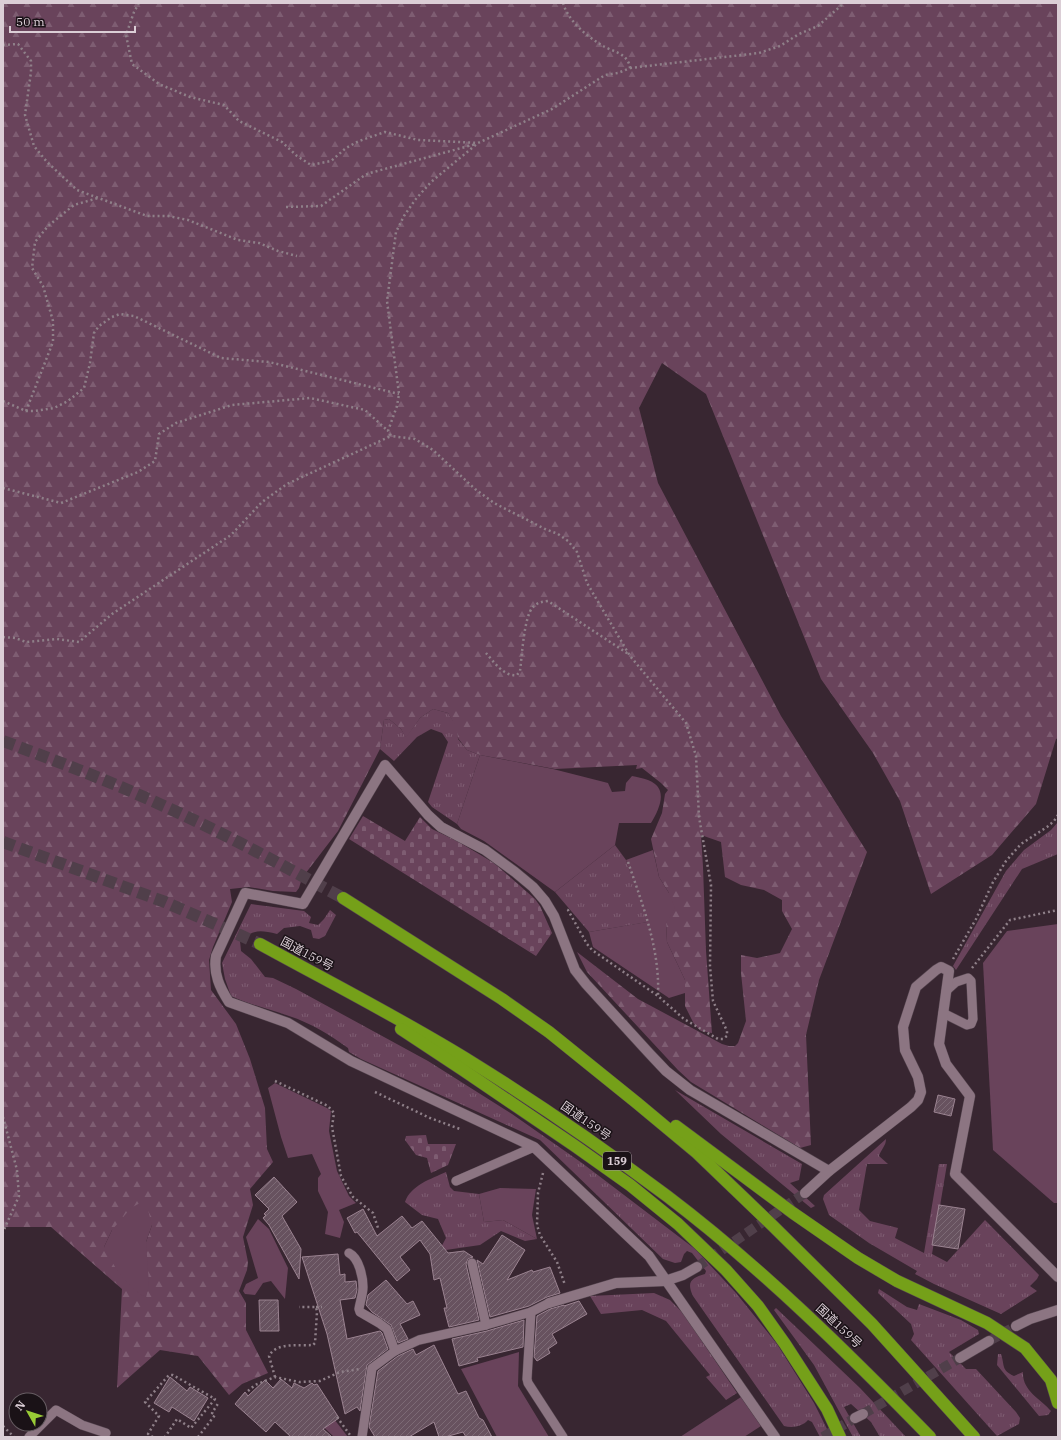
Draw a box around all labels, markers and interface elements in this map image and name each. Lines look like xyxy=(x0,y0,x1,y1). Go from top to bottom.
scale bar xyxy=(10,8,135,34)
text: 50 m xyxy=(16,14,45,29)
street label: 国道159号 xyxy=(278,933,336,974)
street label: 国道159号 xyxy=(558,1098,614,1143)
road number: 159 xyxy=(603,1152,631,1170)
street label: 国道159号 xyxy=(813,1301,866,1351)
north arrow xyxy=(8,1392,48,1432)
text: N xyxy=(12,1398,29,1413)

